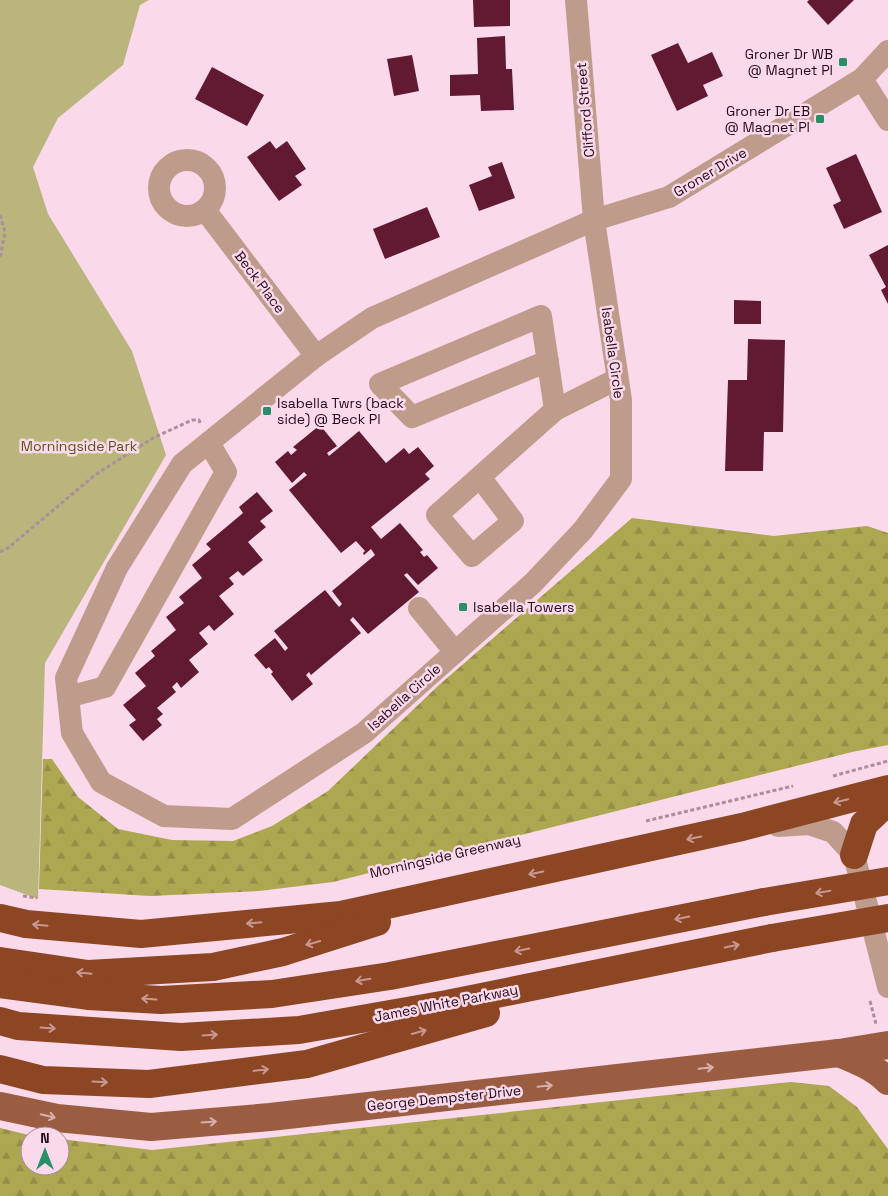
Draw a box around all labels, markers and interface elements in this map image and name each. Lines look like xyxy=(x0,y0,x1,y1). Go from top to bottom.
place label: Groner Dr WB @ Magnet Pl xyxy=(745,45,833,79)
marker: Groner Dr WB @ Magnet Pl xyxy=(837,56,849,68)
street label: Clifford Street xyxy=(572,62,598,158)
place label: Groner Dr EB @ Magnet Pl xyxy=(725,102,810,136)
marker: Groner Dr EB @ Magnet Pl xyxy=(814,113,826,125)
street label: Groner Drive xyxy=(670,143,750,201)
street label: Beck Place xyxy=(231,247,289,317)
street label: Isabella Circle xyxy=(598,306,628,400)
place label: Isabella Twrs (back side) @ Beck Pl xyxy=(277,394,404,428)
marker: Isabella Twrs (back side) @ Beck Pl xyxy=(261,405,273,417)
park label: Morningside Park xyxy=(21,437,138,455)
place label: Isabella Towers xyxy=(473,598,574,616)
marker: Isabella Towers xyxy=(457,601,469,613)
street label: Isabella Circle xyxy=(364,659,444,735)
one-way arrow xyxy=(833,797,849,807)
street label: Morningside Greenway xyxy=(368,830,522,882)
one-way arrow xyxy=(687,833,703,843)
one-way arrow xyxy=(528,868,544,878)
one-way arrow xyxy=(815,888,831,898)
one-way arrow xyxy=(674,914,690,924)
one-way arrow xyxy=(247,918,263,928)
one-way arrow xyxy=(33,921,49,930)
one-way arrow xyxy=(305,939,321,948)
one-way arrow xyxy=(723,940,739,950)
one-way arrow xyxy=(515,946,531,955)
one-way arrow xyxy=(76,968,92,978)
one-way arrow xyxy=(355,976,371,986)
street label: James White Parkway xyxy=(373,980,519,1026)
one-way arrow xyxy=(141,995,157,1004)
one-way arrow xyxy=(40,1024,56,1033)
one-way arrow xyxy=(411,1027,427,1037)
one-way arrow xyxy=(202,1031,218,1040)
one-way arrow xyxy=(698,1063,714,1073)
one-way arrow xyxy=(253,1065,269,1075)
one-way arrow xyxy=(92,1078,108,1087)
street label: George Dempster Drive xyxy=(366,1081,522,1115)
one-way arrow xyxy=(537,1081,553,1091)
one-way arrow xyxy=(39,1112,55,1121)
one-way arrow xyxy=(201,1117,217,1127)
north arrow xyxy=(20,1126,70,1176)
text: N xyxy=(40,1129,50,1147)

